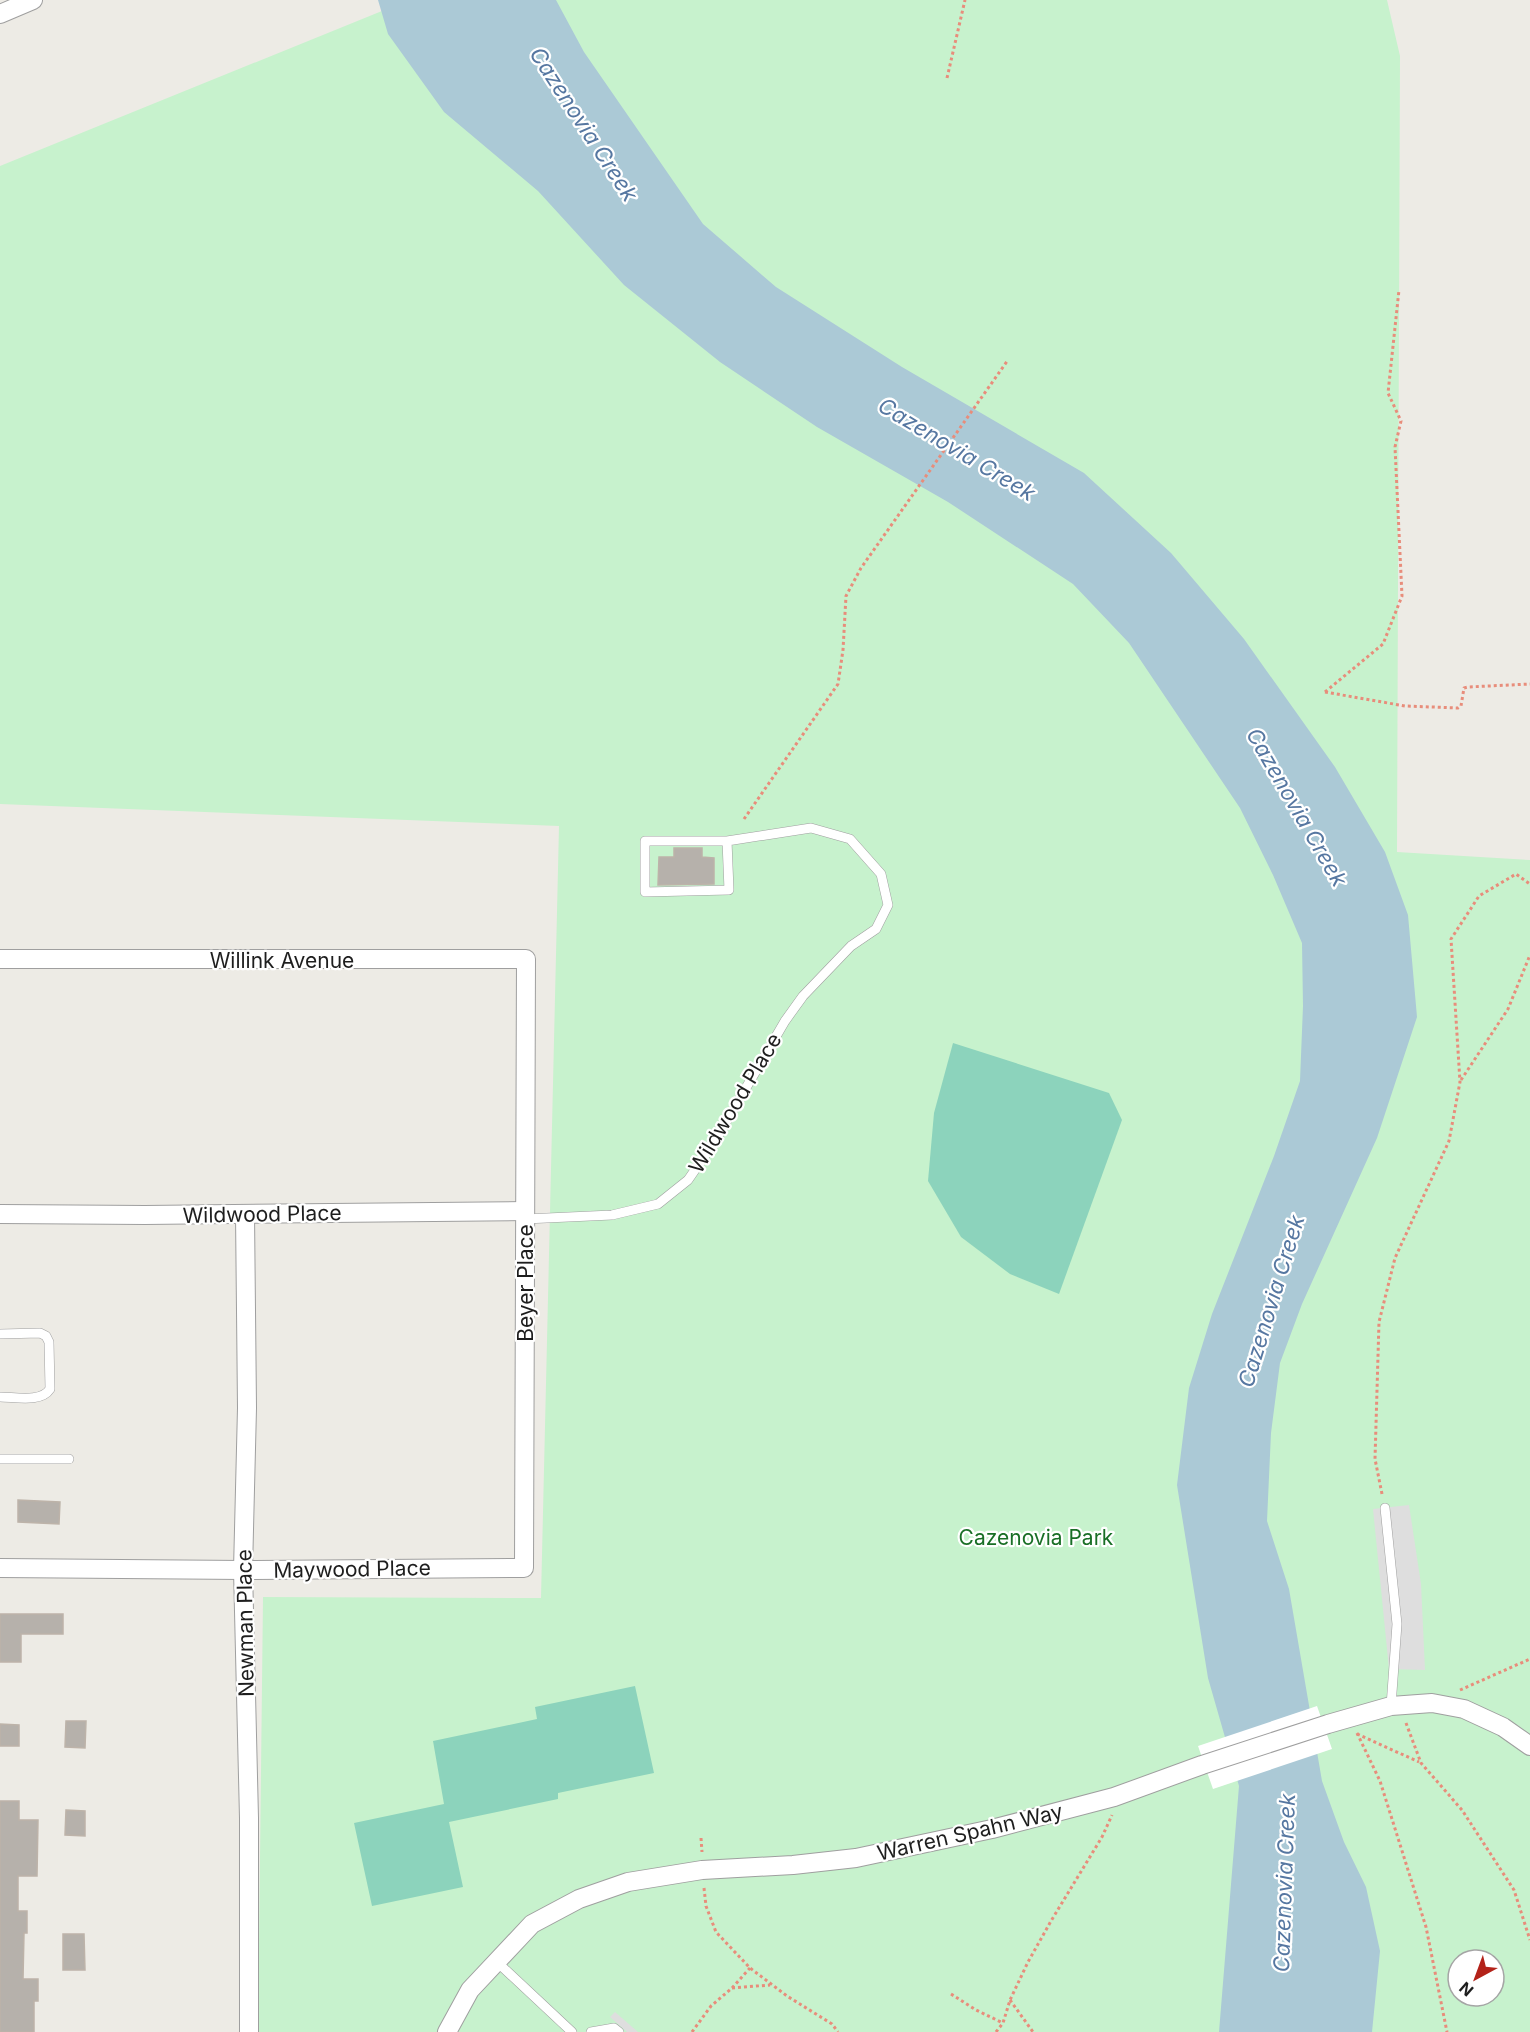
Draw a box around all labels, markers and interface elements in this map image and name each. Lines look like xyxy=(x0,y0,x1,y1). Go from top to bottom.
water label: Cazenovia Creek xyxy=(524,42,644,207)
water label: Cazenovia Creek xyxy=(874,392,1041,507)
water label: Cazenovia Creek xyxy=(1241,723,1353,892)
street label: Willink Avenue xyxy=(210,948,354,973)
street label: Wildwood Place xyxy=(683,1028,787,1178)
street label: Wildwood Place xyxy=(182,1200,342,1228)
water label: Cazenovia Creek xyxy=(1232,1211,1310,1390)
street label: Beyer Place xyxy=(513,1224,538,1342)
park label: Cazenovia Park xyxy=(959,1525,1114,1550)
street label: Newman Place xyxy=(231,1549,259,1697)
street label: Maywood Place xyxy=(273,1555,431,1583)
water label: Cazenovia Creek xyxy=(1268,1792,1300,1973)
street label: Warren Spahn Way xyxy=(875,1798,1065,1866)
north arrow xyxy=(1446,1948,1506,2008)
text: N xyxy=(1455,1978,1477,2001)

